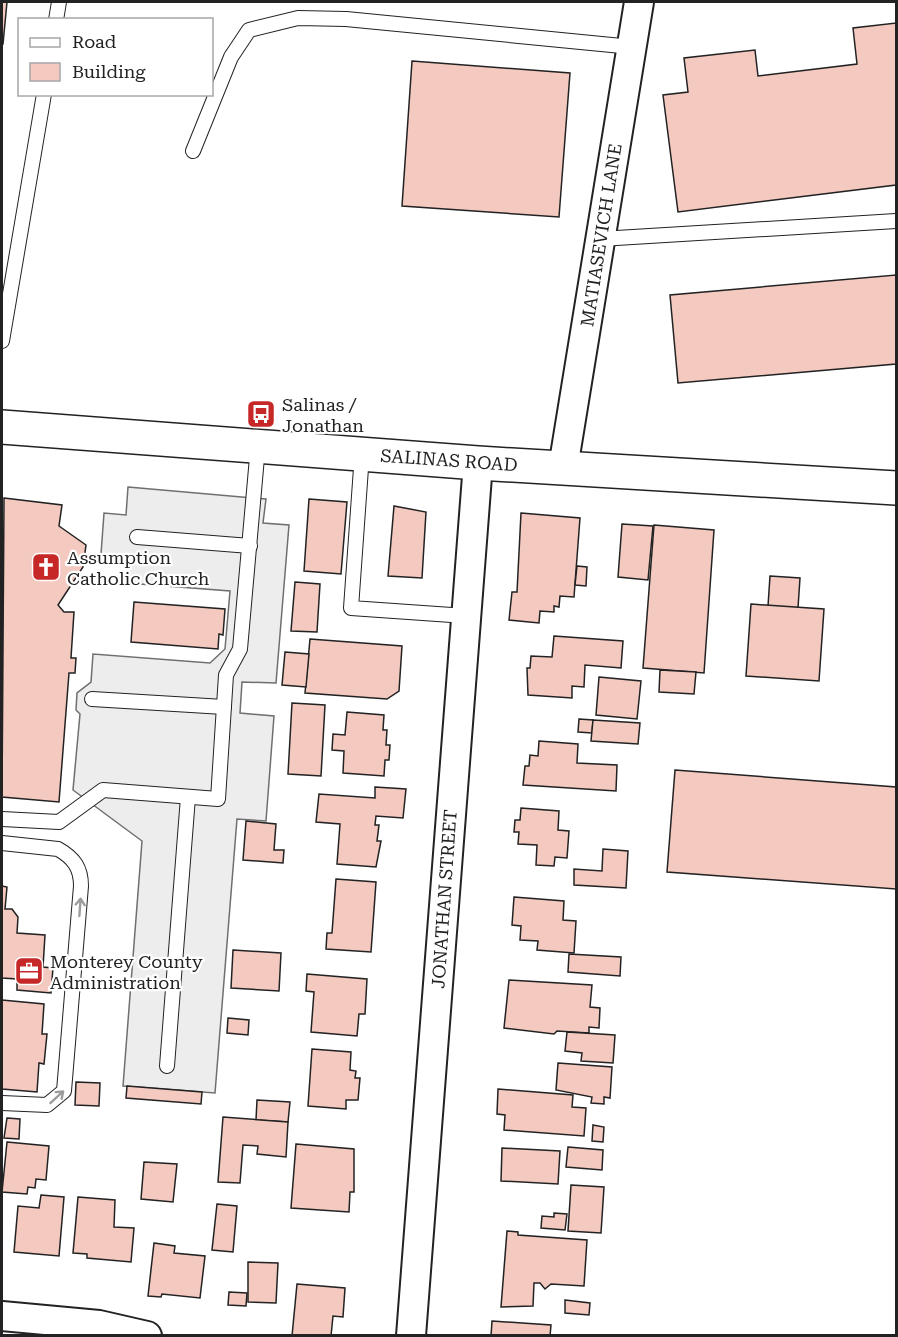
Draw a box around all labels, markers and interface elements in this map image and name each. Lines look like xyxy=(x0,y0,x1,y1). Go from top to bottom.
legend xyxy=(18,18,213,96)
text: Road xyxy=(72,31,117,52)
text: Building xyxy=(72,61,146,82)
street label: MATIASEVICH LANE xyxy=(576,142,626,328)
place label: Salinas / Jonathan xyxy=(282,394,364,436)
bus stop icon: Salinas / Jonathan xyxy=(245,398,277,430)
street label: SALINAS ROAD xyxy=(380,445,518,475)
place label: Assumption Catholic Church xyxy=(67,547,210,589)
church icon: Assumption Catholic Church xyxy=(30,551,62,583)
street label: JONATHAN STREET xyxy=(427,809,461,989)
one-way arrow xyxy=(75,897,86,917)
place label: Monterey County Administration xyxy=(50,951,203,993)
office icon: Monterey County Administration xyxy=(13,955,45,987)
one-way arrow xyxy=(49,1090,64,1104)

